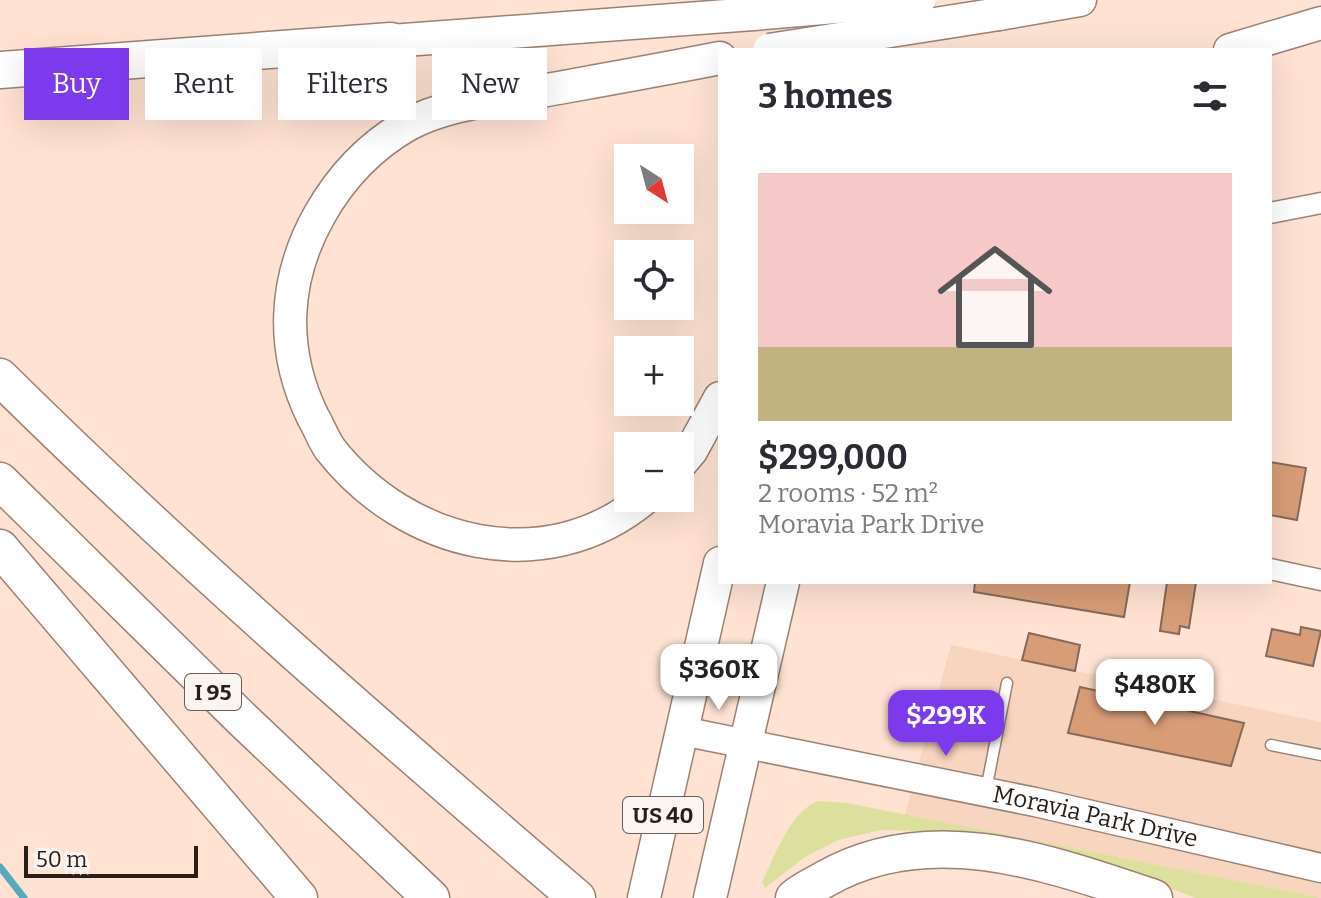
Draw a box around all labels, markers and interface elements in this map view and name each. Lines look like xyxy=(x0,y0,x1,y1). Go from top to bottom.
chip: Buy xyxy=(24,48,129,120)
chip: Rent xyxy=(145,48,262,120)
chip: Filters xyxy=(278,48,416,120)
chip: New xyxy=(432,48,547,120)
icon: filters xyxy=(1188,74,1232,118)
text: 3 homes xyxy=(758,76,893,117)
north arrow xyxy=(614,144,694,224)
map controls xyxy=(614,144,694,512)
icon: home xyxy=(923,225,1067,369)
button: locate xyxy=(614,240,694,320)
button: + xyxy=(614,336,694,416)
button: − xyxy=(614,432,694,512)
text: $299,000 xyxy=(758,437,908,478)
text: 2 rooms · 52 m² xyxy=(758,478,938,509)
text: Moravia Park Drive xyxy=(758,509,984,540)
pin: $360K xyxy=(663,644,775,712)
text: $360K xyxy=(678,654,760,685)
pin: $480K xyxy=(1099,659,1211,727)
text: $480K xyxy=(1114,669,1196,700)
road number: I 95 xyxy=(185,674,241,710)
pin: $299K xyxy=(890,690,1002,758)
text: $299K xyxy=(906,700,986,731)
street label: Moravia Park Drive xyxy=(990,780,1200,853)
road number: US 40 xyxy=(623,797,703,833)
scale bar xyxy=(24,842,198,878)
text: 50 m xyxy=(36,846,87,873)

